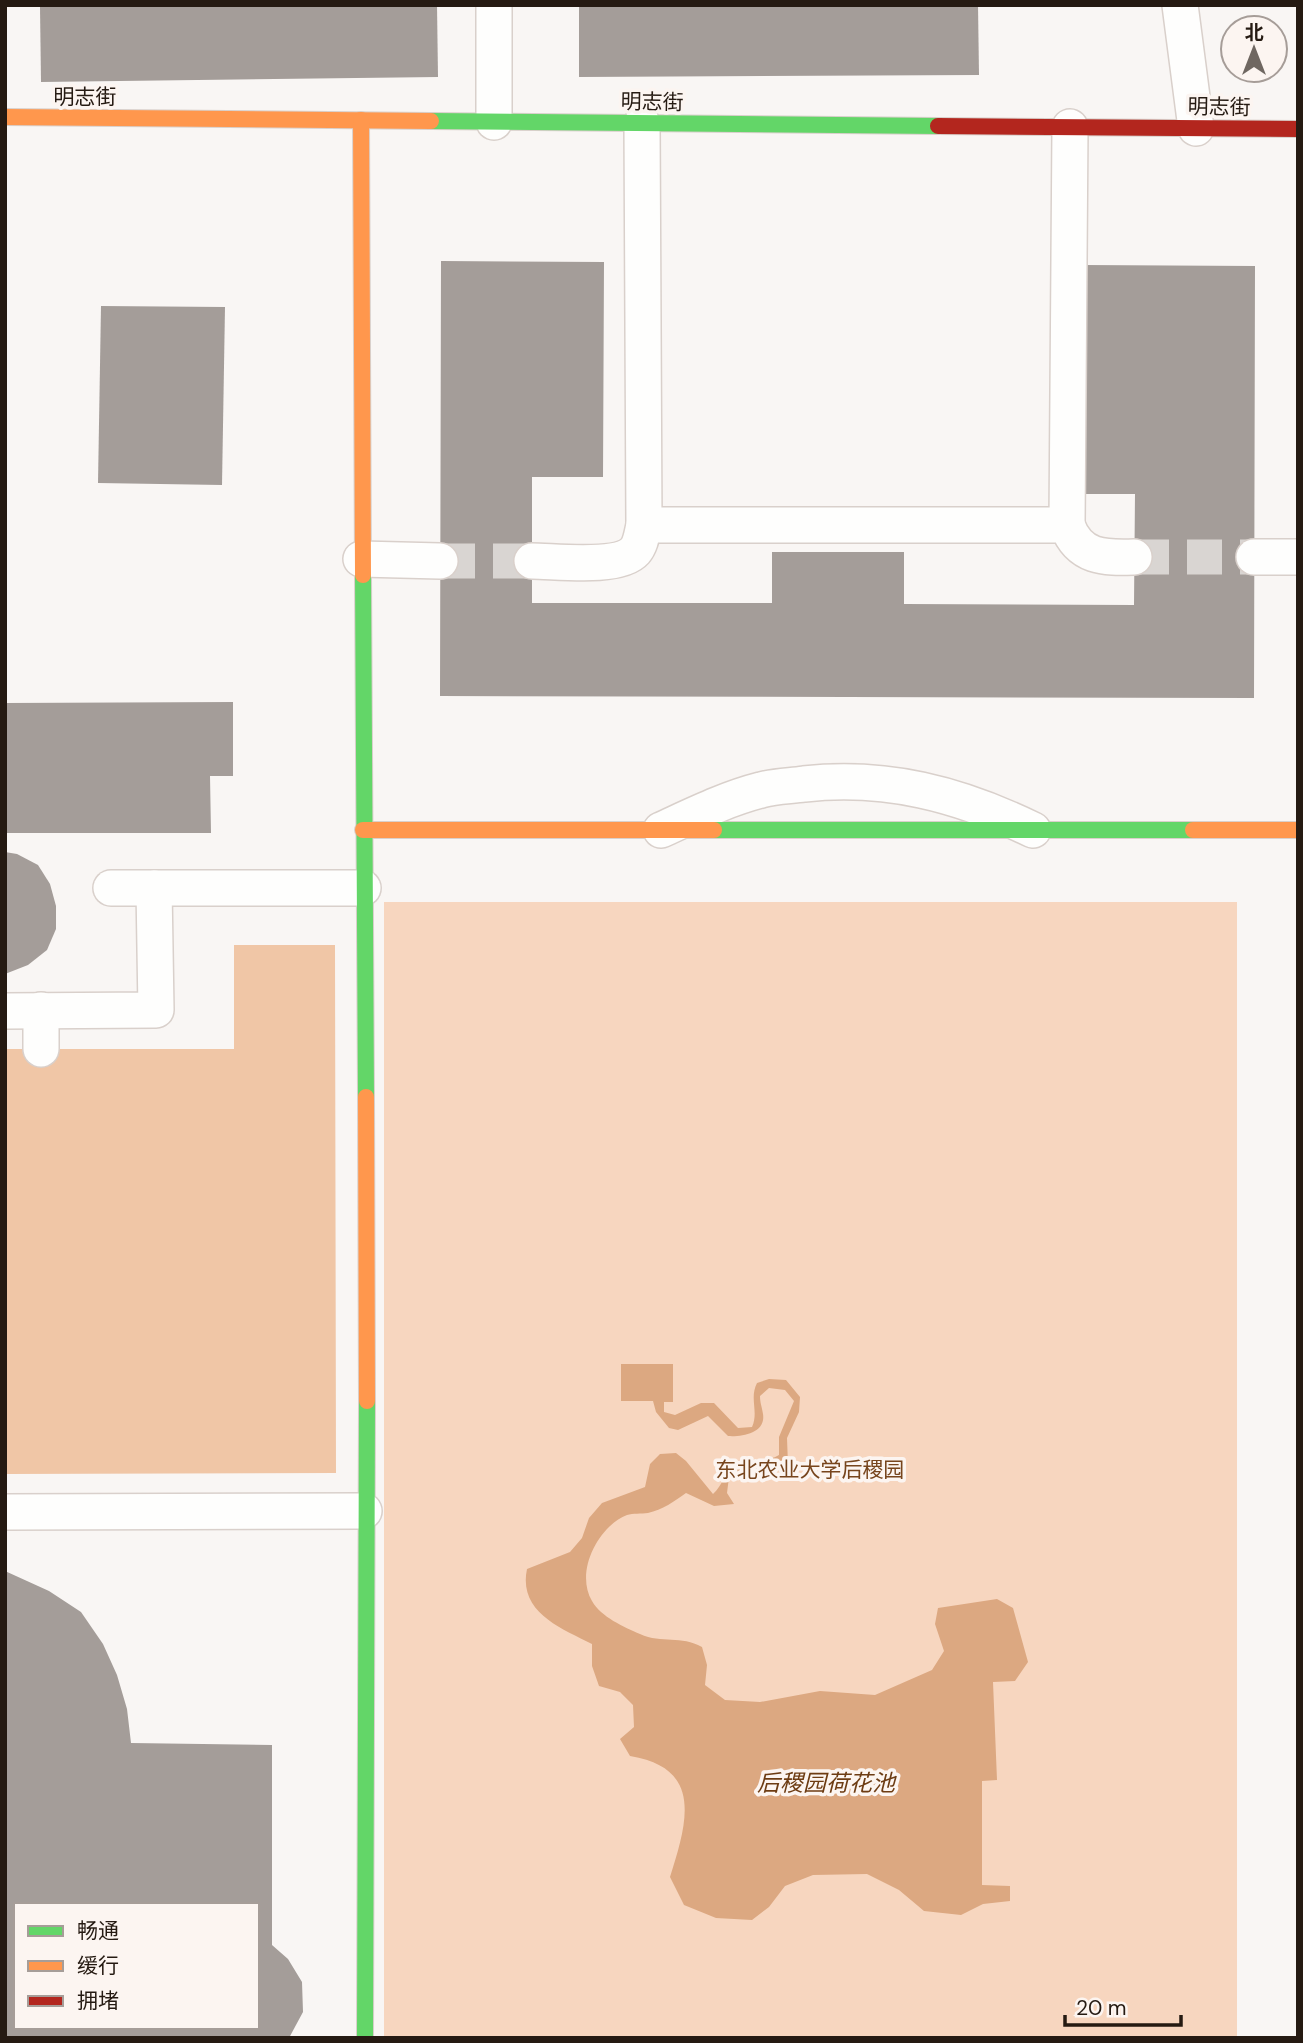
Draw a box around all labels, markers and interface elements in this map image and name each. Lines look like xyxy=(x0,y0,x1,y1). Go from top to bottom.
north arrow xyxy=(1219,14,1289,84)
text: 北 xyxy=(1244,20,1264,45)
street label: 明志街 xyxy=(54,83,117,111)
street label: 明志街 xyxy=(620,87,684,117)
street label: 明志街 xyxy=(1187,92,1251,122)
park label: 东北农业大学后稷园 xyxy=(716,1456,905,1484)
water label: 后稷园荷花池 xyxy=(757,1768,897,1798)
legend xyxy=(14,1903,259,2029)
text: 畅通 xyxy=(77,1917,119,1945)
text: 缓行 xyxy=(77,1952,119,1980)
scale bar xyxy=(1065,1983,1180,2027)
text: 拥堵 xyxy=(77,1987,119,2015)
text: 20 m xyxy=(1076,1994,1127,2022)

